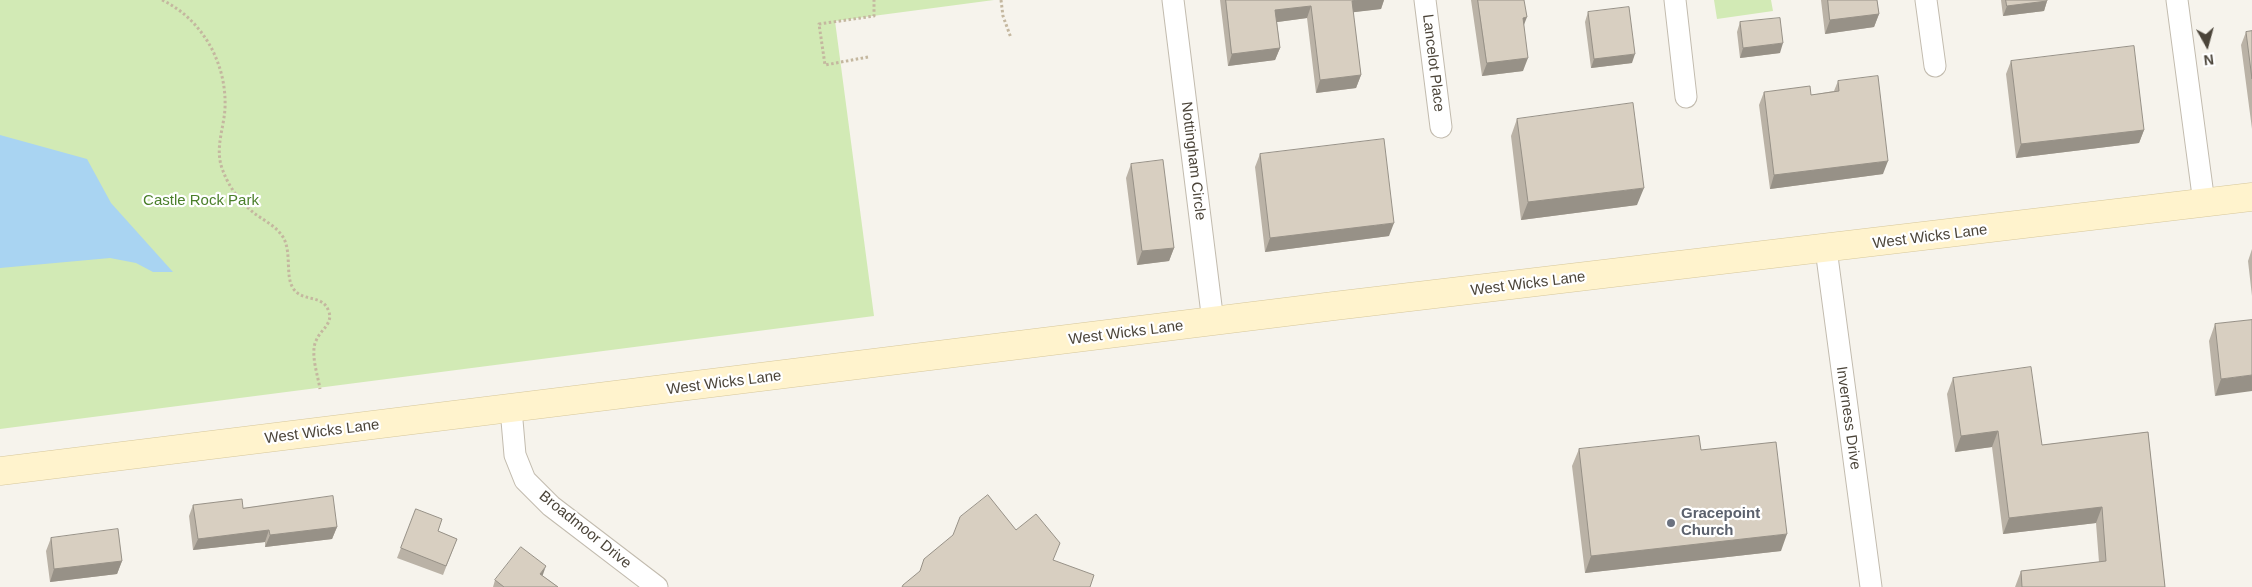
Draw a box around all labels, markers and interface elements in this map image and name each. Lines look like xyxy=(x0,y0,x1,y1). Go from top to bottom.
street label: Lancelot Place xyxy=(1418,13,1448,113)
north arrow xyxy=(2182,20,2232,70)
text: N xyxy=(2203,51,2215,68)
street label: Nottingham Circle xyxy=(1177,101,1209,221)
park label: Castle Rock Park xyxy=(143,192,259,210)
street label: West Wicks Lane xyxy=(1872,221,1988,253)
street label: West Wicks Lane xyxy=(1470,268,1586,300)
street label: West Wicks Lane xyxy=(1068,317,1184,349)
street label: Inverness Drive xyxy=(1832,365,1864,471)
street label: West Wicks Lane xyxy=(666,367,782,399)
street label: West Wicks Lane xyxy=(264,416,380,448)
street label: Broadmoor Drive xyxy=(535,487,635,573)
place label: Gracepoint Church xyxy=(1681,505,1760,540)
marker: Gracepoint Church xyxy=(1665,517,1677,529)

